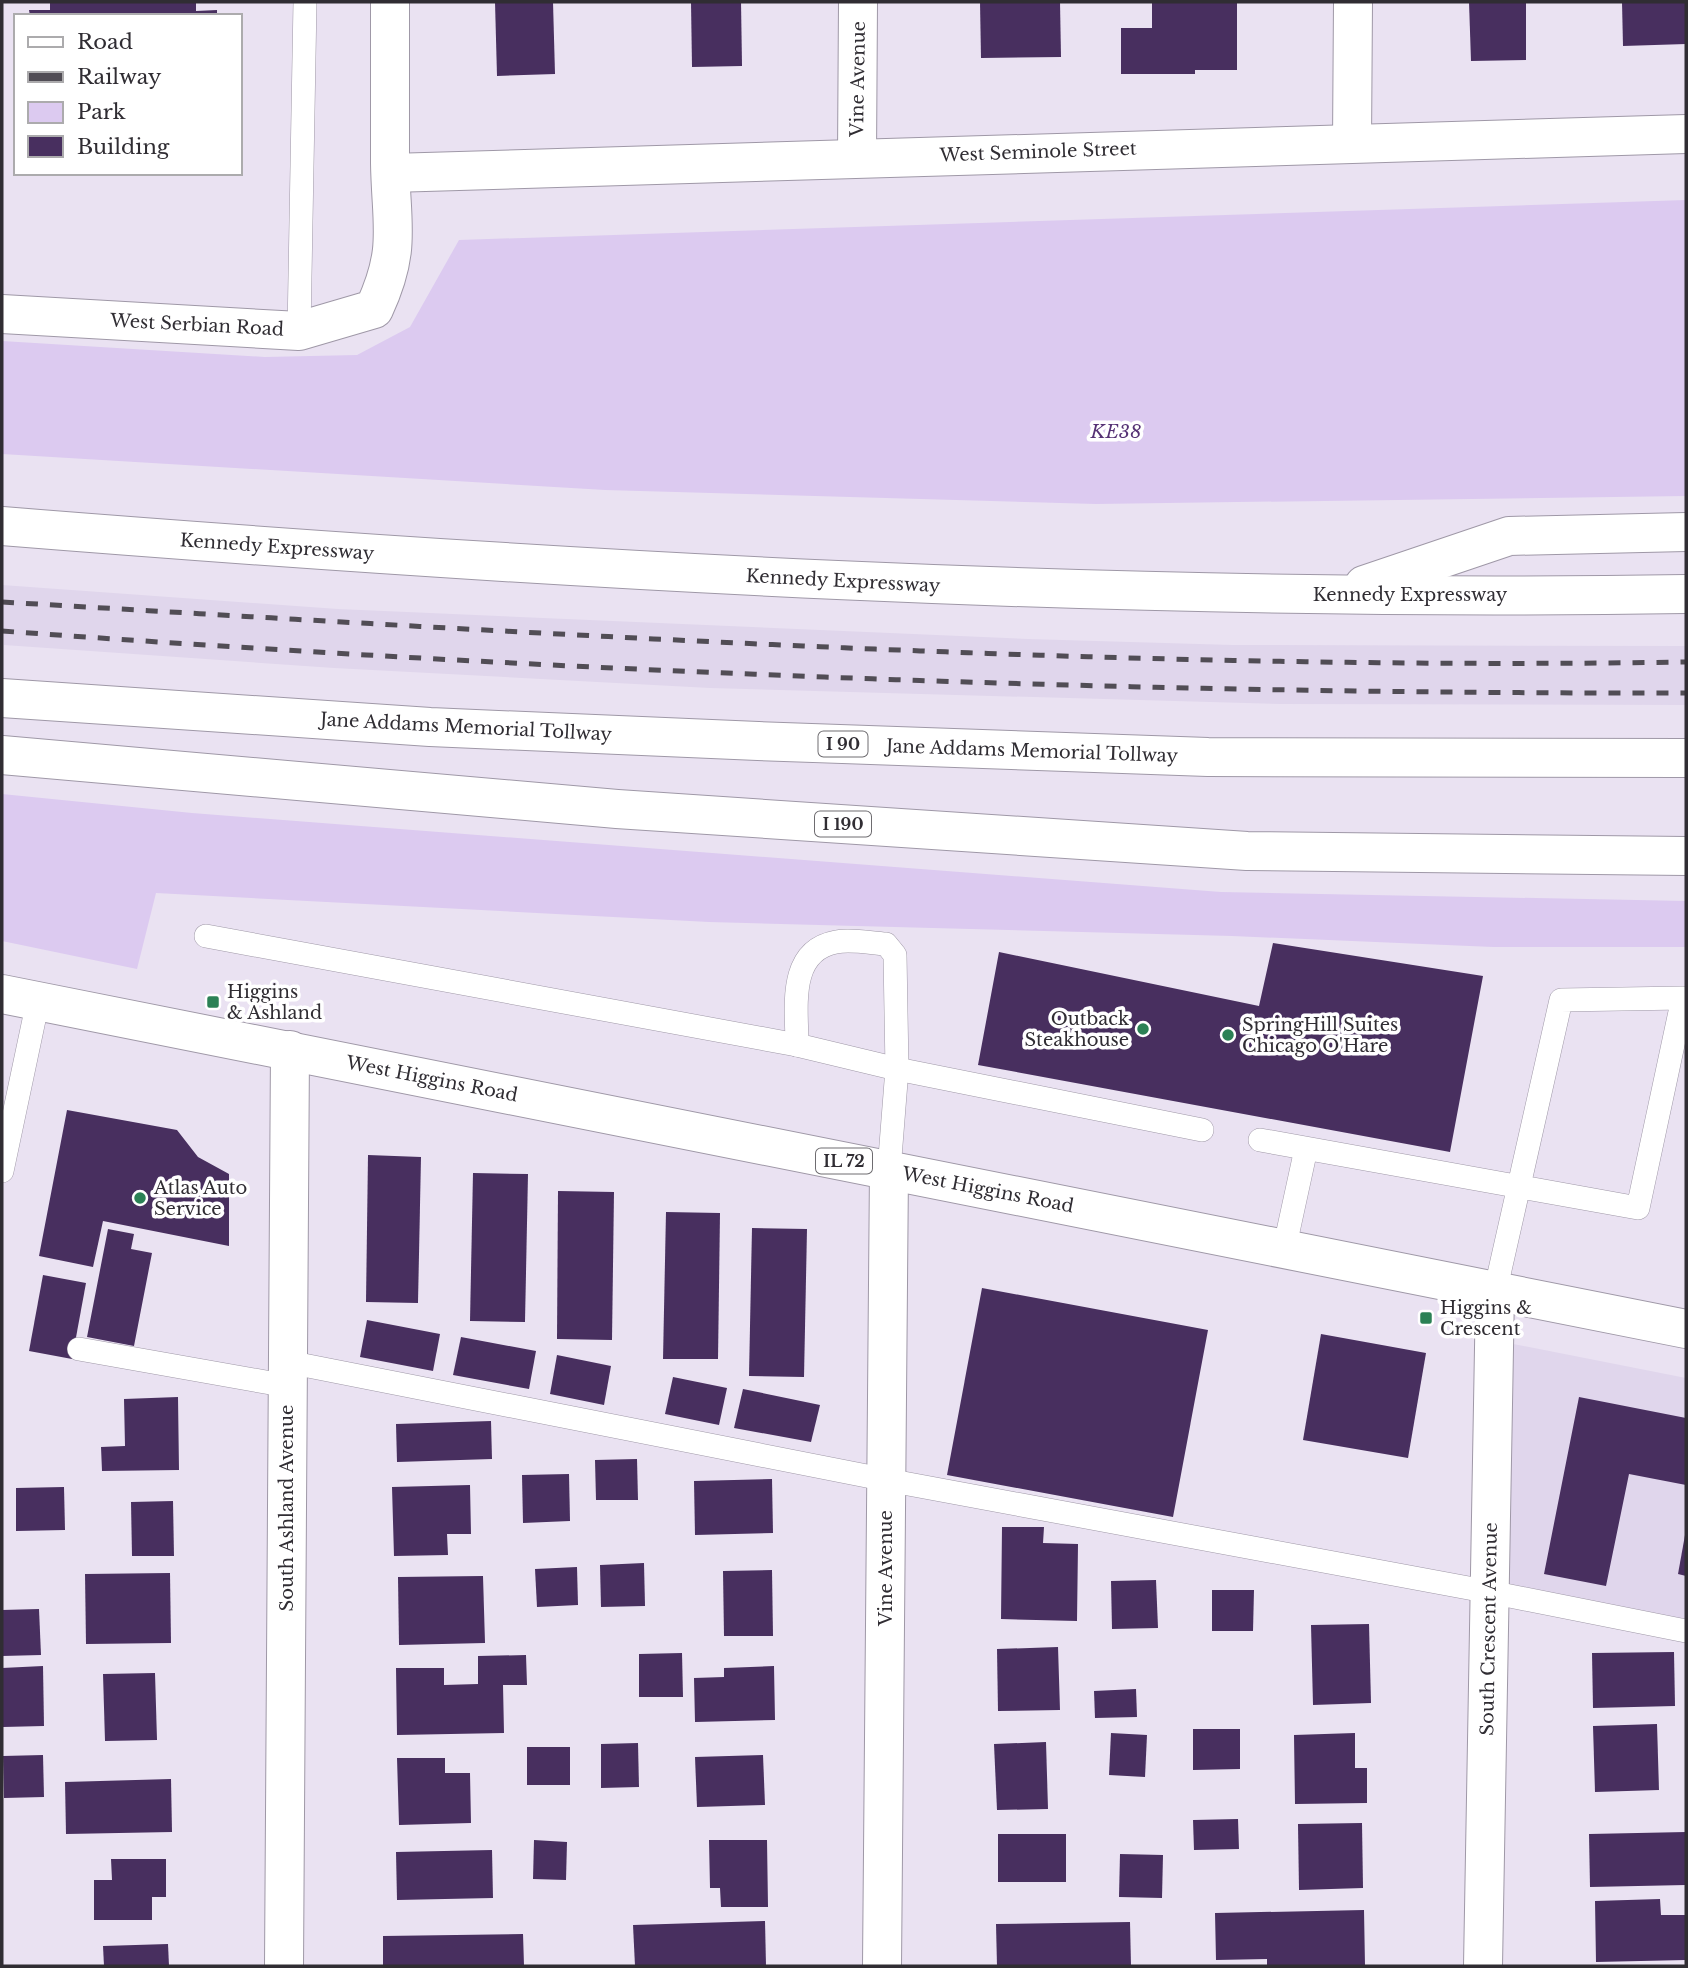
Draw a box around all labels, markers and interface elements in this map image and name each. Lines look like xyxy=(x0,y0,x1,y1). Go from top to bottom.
legend xyxy=(14,14,242,175)
street label: Vine Avenue xyxy=(846,21,870,138)
text: Road xyxy=(77,29,133,55)
text: Railway xyxy=(77,64,162,90)
text: Park xyxy=(77,99,126,125)
text: Building xyxy=(77,134,170,160)
street label: West Seminole Street xyxy=(938,138,1137,166)
street label: West Serbian Road xyxy=(108,309,285,341)
park label: KE38 xyxy=(1090,421,1141,443)
street label: Kennedy Expressway xyxy=(179,529,375,565)
street label: Kennedy Expressway xyxy=(745,565,941,597)
street label: Kennedy Expressway xyxy=(1313,584,1508,606)
street label: Jane Addams Memorial Tollway xyxy=(318,708,613,746)
road number: I 90 xyxy=(818,732,868,757)
street label: Jane Addams Memorial Tollway xyxy=(884,735,1179,767)
road number: I 190 xyxy=(815,811,871,836)
place label: Higgins & Ashland xyxy=(227,981,322,1024)
marker: Higgins & Ashland xyxy=(205,994,221,1010)
place label: Outback Steakhouse xyxy=(1025,1008,1129,1051)
place label: SpringHill Suites Chicago O'Hare xyxy=(1242,1014,1398,1057)
marker: Outback Steakhouse xyxy=(1135,1021,1151,1037)
marker: SpringHill Suites Chicago O'Hare xyxy=(1220,1027,1236,1043)
street label: West Higgins Road xyxy=(343,1051,520,1106)
road number: IL 72 xyxy=(816,1148,872,1174)
street label: West Higgins Road xyxy=(899,1162,1076,1217)
place label: Atlas Auto Service xyxy=(153,1177,247,1220)
marker: Atlas Auto Service xyxy=(132,1190,148,1206)
place label: Higgins & Crescent xyxy=(1440,1297,1532,1340)
marker: Higgins & Crescent xyxy=(1418,1310,1434,1326)
street label: South Ashland Avenue xyxy=(276,1405,298,1611)
street label: Vine Avenue xyxy=(875,1510,897,1627)
street label: South Crescent Avenue xyxy=(1476,1522,1502,1736)

